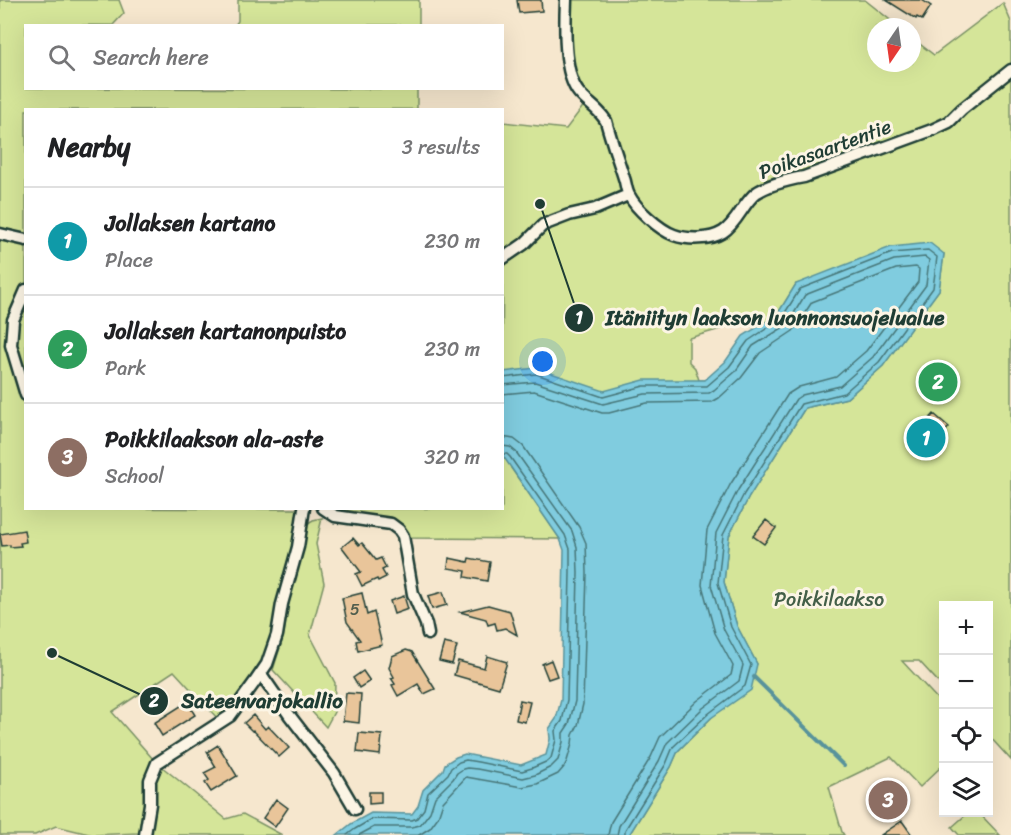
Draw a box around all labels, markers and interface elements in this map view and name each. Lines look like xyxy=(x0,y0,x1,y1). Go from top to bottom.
north arrow xyxy=(867,18,921,72)
search box xyxy=(24,24,504,90)
text: Search here xyxy=(93,38,209,77)
icon: search xyxy=(45,41,78,74)
street label: Poikasaartentie xyxy=(754,109,896,190)
text: Nearby xyxy=(48,124,130,170)
text: 3 results xyxy=(402,130,480,165)
text: Jollaksen kartano xyxy=(105,204,275,243)
text: 1 xyxy=(63,224,72,259)
text: 230 m xyxy=(424,224,480,259)
text: Place xyxy=(105,243,153,278)
callout: Itäniityn laakson luonnonsuojelualue xyxy=(564,298,955,337)
text: Itäniityn laakson luonnonsuojelualue xyxy=(605,299,945,337)
text: 1 xyxy=(575,302,583,334)
text: Jollaksen kartanonpuisto xyxy=(105,312,346,351)
text: 2 xyxy=(62,332,73,367)
text: 230 m xyxy=(424,332,480,367)
your location xyxy=(528,347,557,376)
text: Park xyxy=(105,351,146,386)
pin: 2 xyxy=(918,360,958,404)
pin: 1 xyxy=(906,416,946,460)
text: Poikkilaakson ala-aste xyxy=(105,420,324,459)
text: 3 xyxy=(62,440,73,475)
text: 320 m xyxy=(424,440,480,475)
text: School xyxy=(105,459,164,494)
park label: Poikkilaakso xyxy=(774,582,884,617)
house number: 5 xyxy=(350,595,360,624)
map controls xyxy=(939,601,993,817)
button: + xyxy=(939,601,993,655)
button: − xyxy=(939,655,993,709)
callout: Sateenvarjokallio xyxy=(139,682,355,721)
text: Sateenvarjokallio xyxy=(180,682,343,720)
text: 2 xyxy=(148,685,160,717)
button: locate xyxy=(939,709,993,763)
button: layers xyxy=(939,763,993,817)
pin: 3 xyxy=(868,778,908,822)

